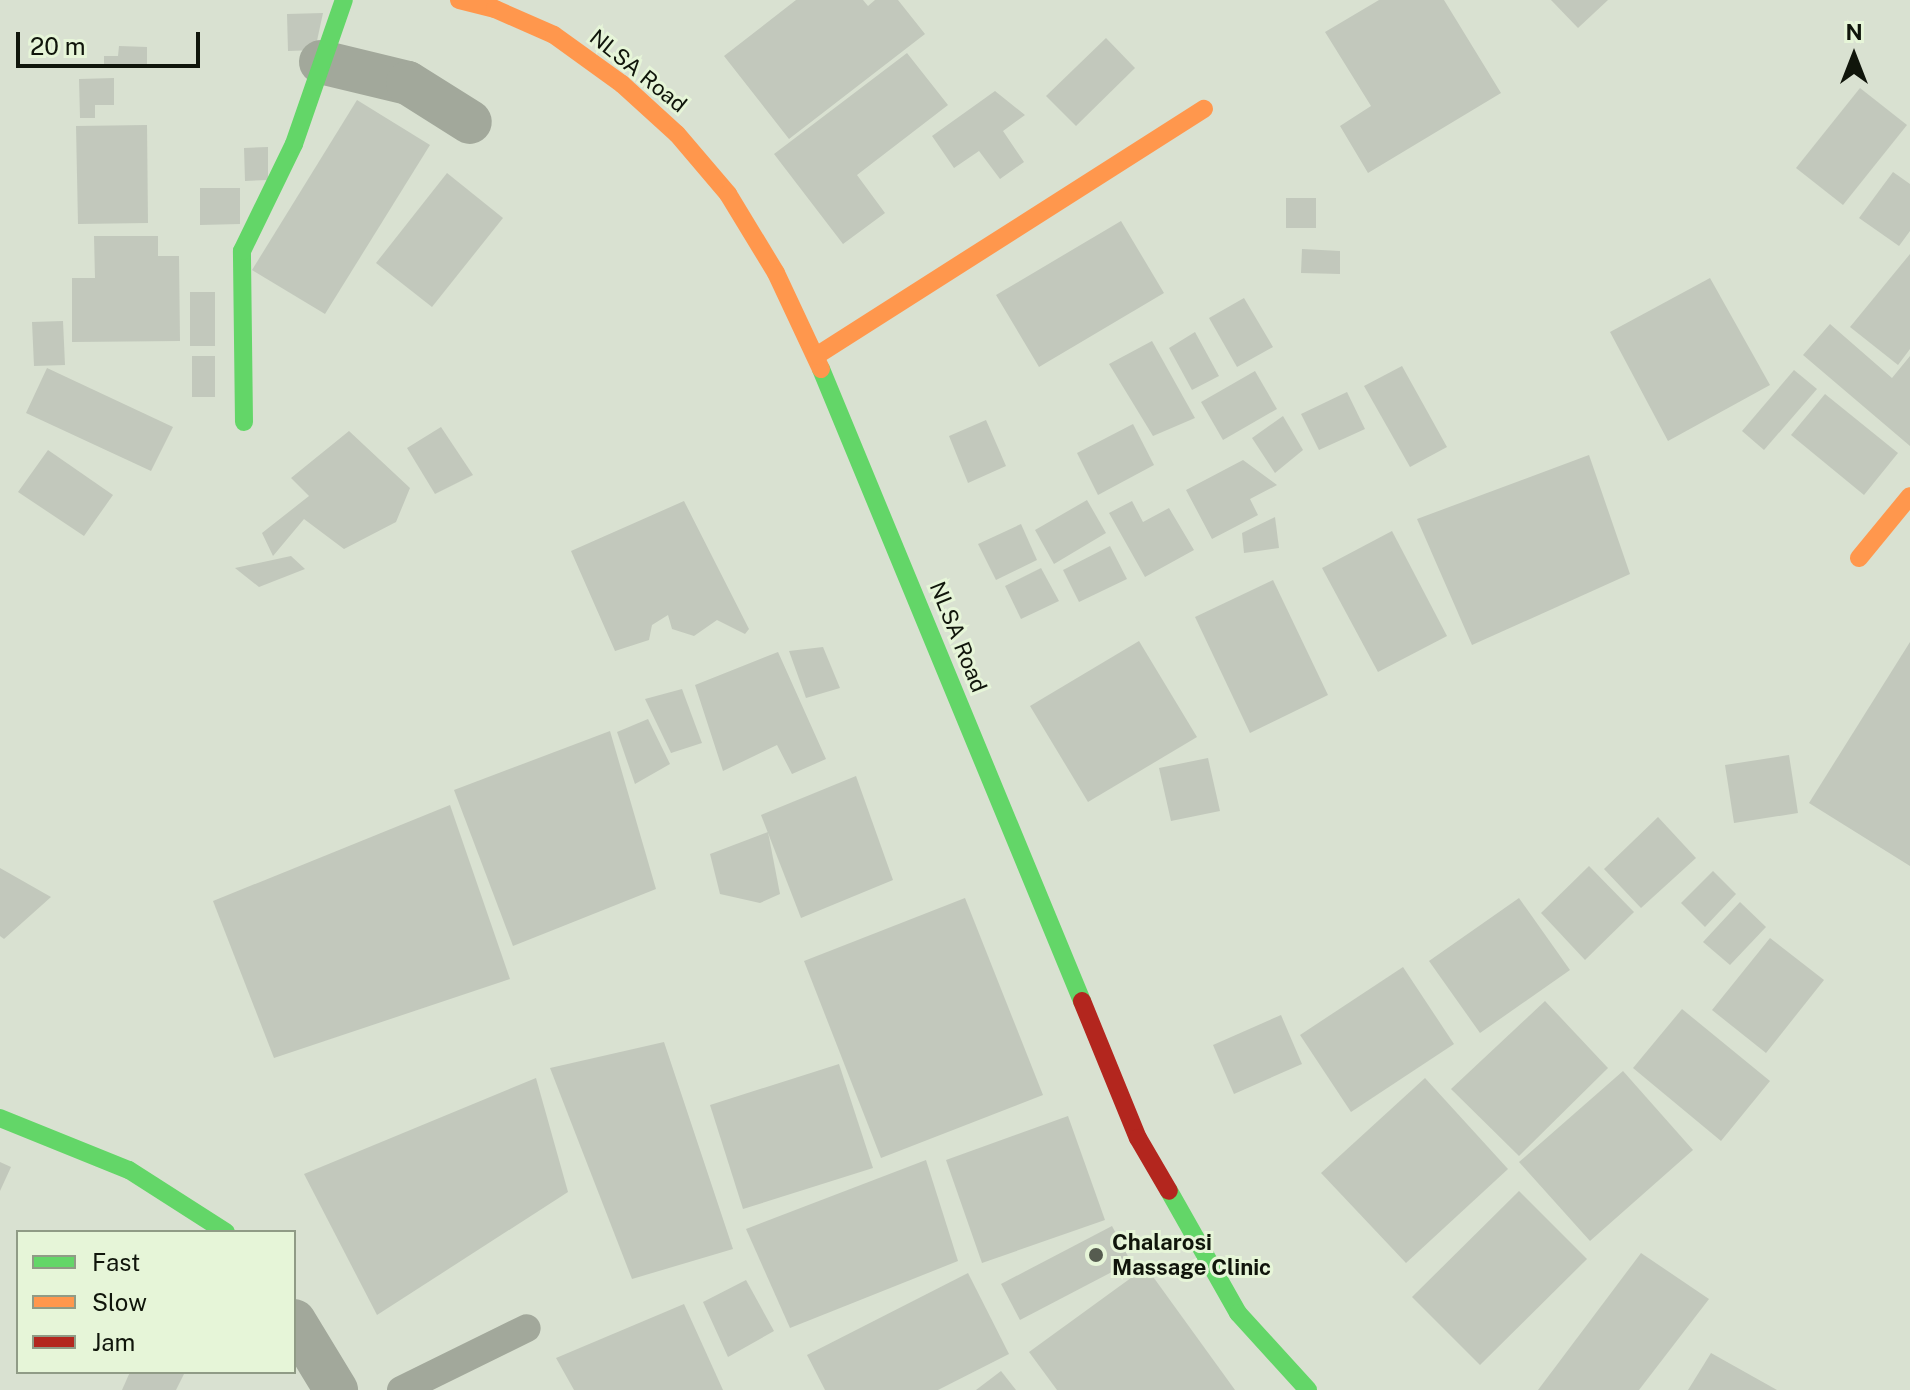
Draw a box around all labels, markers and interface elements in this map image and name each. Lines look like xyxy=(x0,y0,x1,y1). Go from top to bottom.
scale bar xyxy=(20,16,204,66)
north arrow xyxy=(1814,16,1894,96)
text: N xyxy=(1845,19,1863,45)
street label: NLSA Road xyxy=(584,24,692,118)
text: 20 m xyxy=(30,32,86,60)
street label: NLSA Road xyxy=(924,578,992,696)
place label: Chalarosi Massage Clinic xyxy=(1112,1229,1271,1280)
legend xyxy=(16,1230,296,1374)
marker: Chalarosi Massage Clinic xyxy=(1087,1246,1105,1264)
text: Fast xyxy=(92,1248,140,1276)
text: Slow xyxy=(92,1288,147,1316)
text: Jam xyxy=(92,1328,135,1356)

